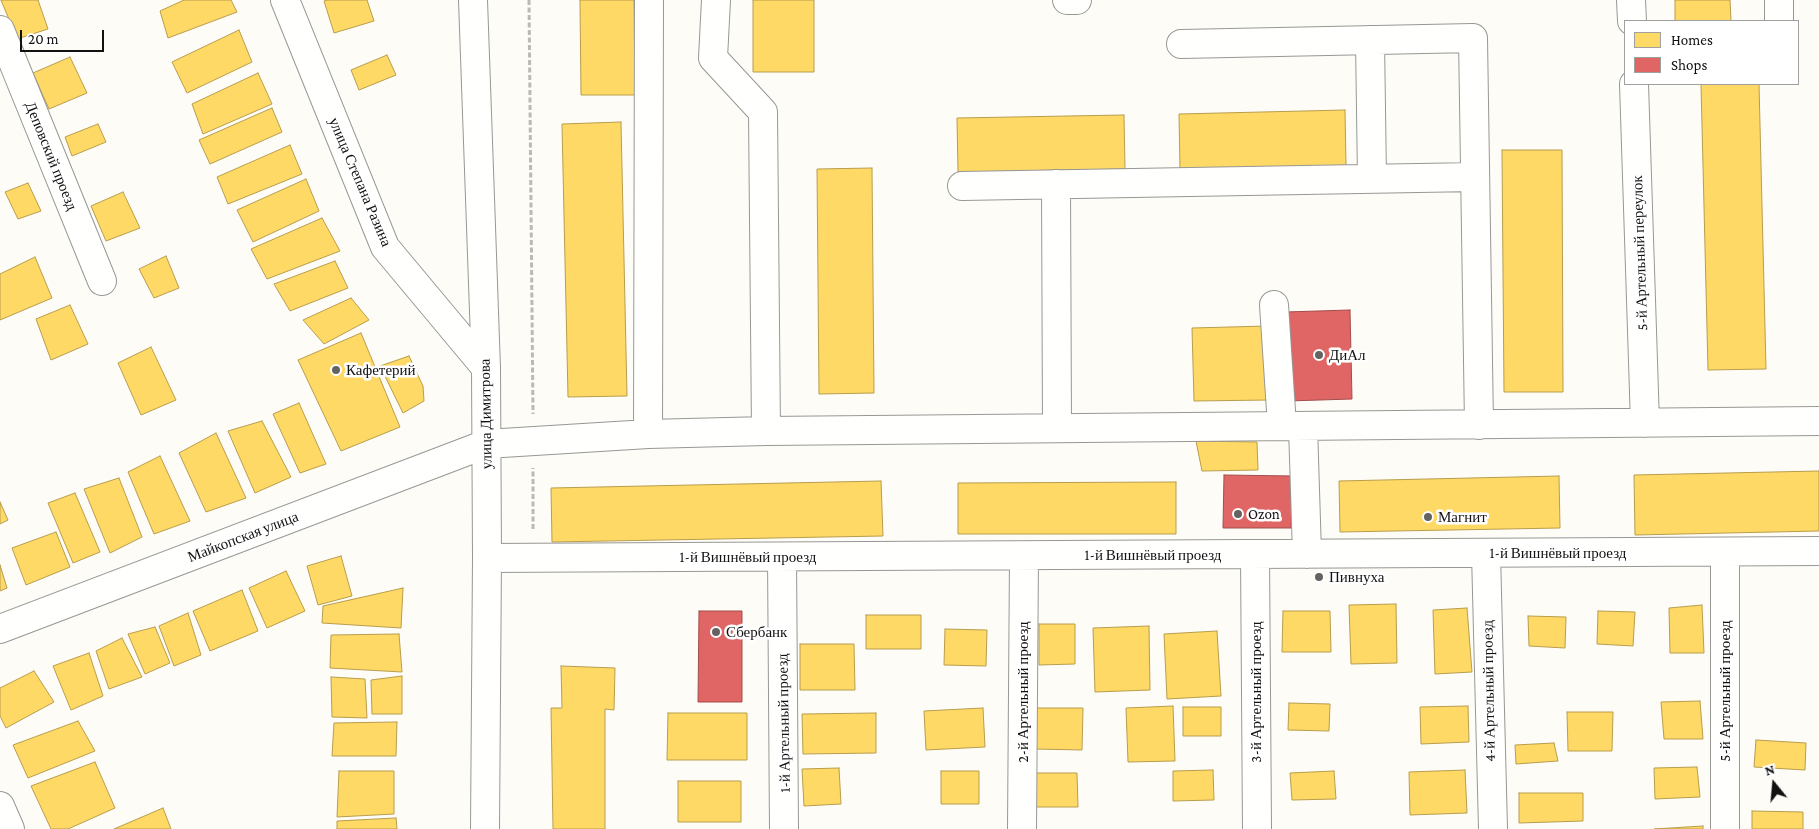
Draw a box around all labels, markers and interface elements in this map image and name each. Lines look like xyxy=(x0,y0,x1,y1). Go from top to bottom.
scale bar xyxy=(22,20,106,52)
legend xyxy=(1624,20,1799,85)
text: 20 m xyxy=(28,31,59,47)
text: Homes xyxy=(1671,32,1713,48)
text: Shops xyxy=(1671,57,1707,73)
street label: Деповский проезд xyxy=(21,99,81,213)
street label: улица Степана Разина xyxy=(325,115,395,249)
street label: 5-й Артельный переулок xyxy=(1628,175,1652,331)
place label: ДиАл xyxy=(1329,346,1366,364)
marker: ДиАл xyxy=(1313,349,1325,361)
street label: улица Димитрова xyxy=(476,358,496,470)
place label: Кафетерий xyxy=(346,361,416,379)
marker: Кафетерий xyxy=(330,364,342,376)
place label: Ozon xyxy=(1248,505,1280,523)
street label: Майкопская улица xyxy=(185,508,301,566)
marker: Ozon xyxy=(1232,508,1244,520)
place label: Магнит xyxy=(1438,508,1487,526)
marker: Магнит xyxy=(1422,511,1434,523)
street label: 1-й Вишнёвый проезд xyxy=(1490,544,1626,562)
street label: 1-й Вишнёвый проезд xyxy=(1085,546,1221,564)
street label: 1-й Вишнёвый проезд xyxy=(680,548,816,566)
place label: Пивнуха xyxy=(1329,568,1384,586)
marker: Пивнуха xyxy=(1313,571,1325,583)
street label: 4-й Артельный проезд xyxy=(1479,620,1499,762)
street label: 5-й Артельный проезд xyxy=(1716,620,1734,762)
street label: 2-й Артельный проезд xyxy=(1014,621,1032,763)
street label: 3-й Артельный проезд xyxy=(1247,621,1265,763)
place label: Сбербанк xyxy=(726,623,787,641)
marker: Сбербанк xyxy=(710,626,722,638)
street label: 1-й Артельный проезд xyxy=(774,653,794,793)
north arrow xyxy=(1749,759,1799,809)
text: N xyxy=(1763,761,1777,779)

